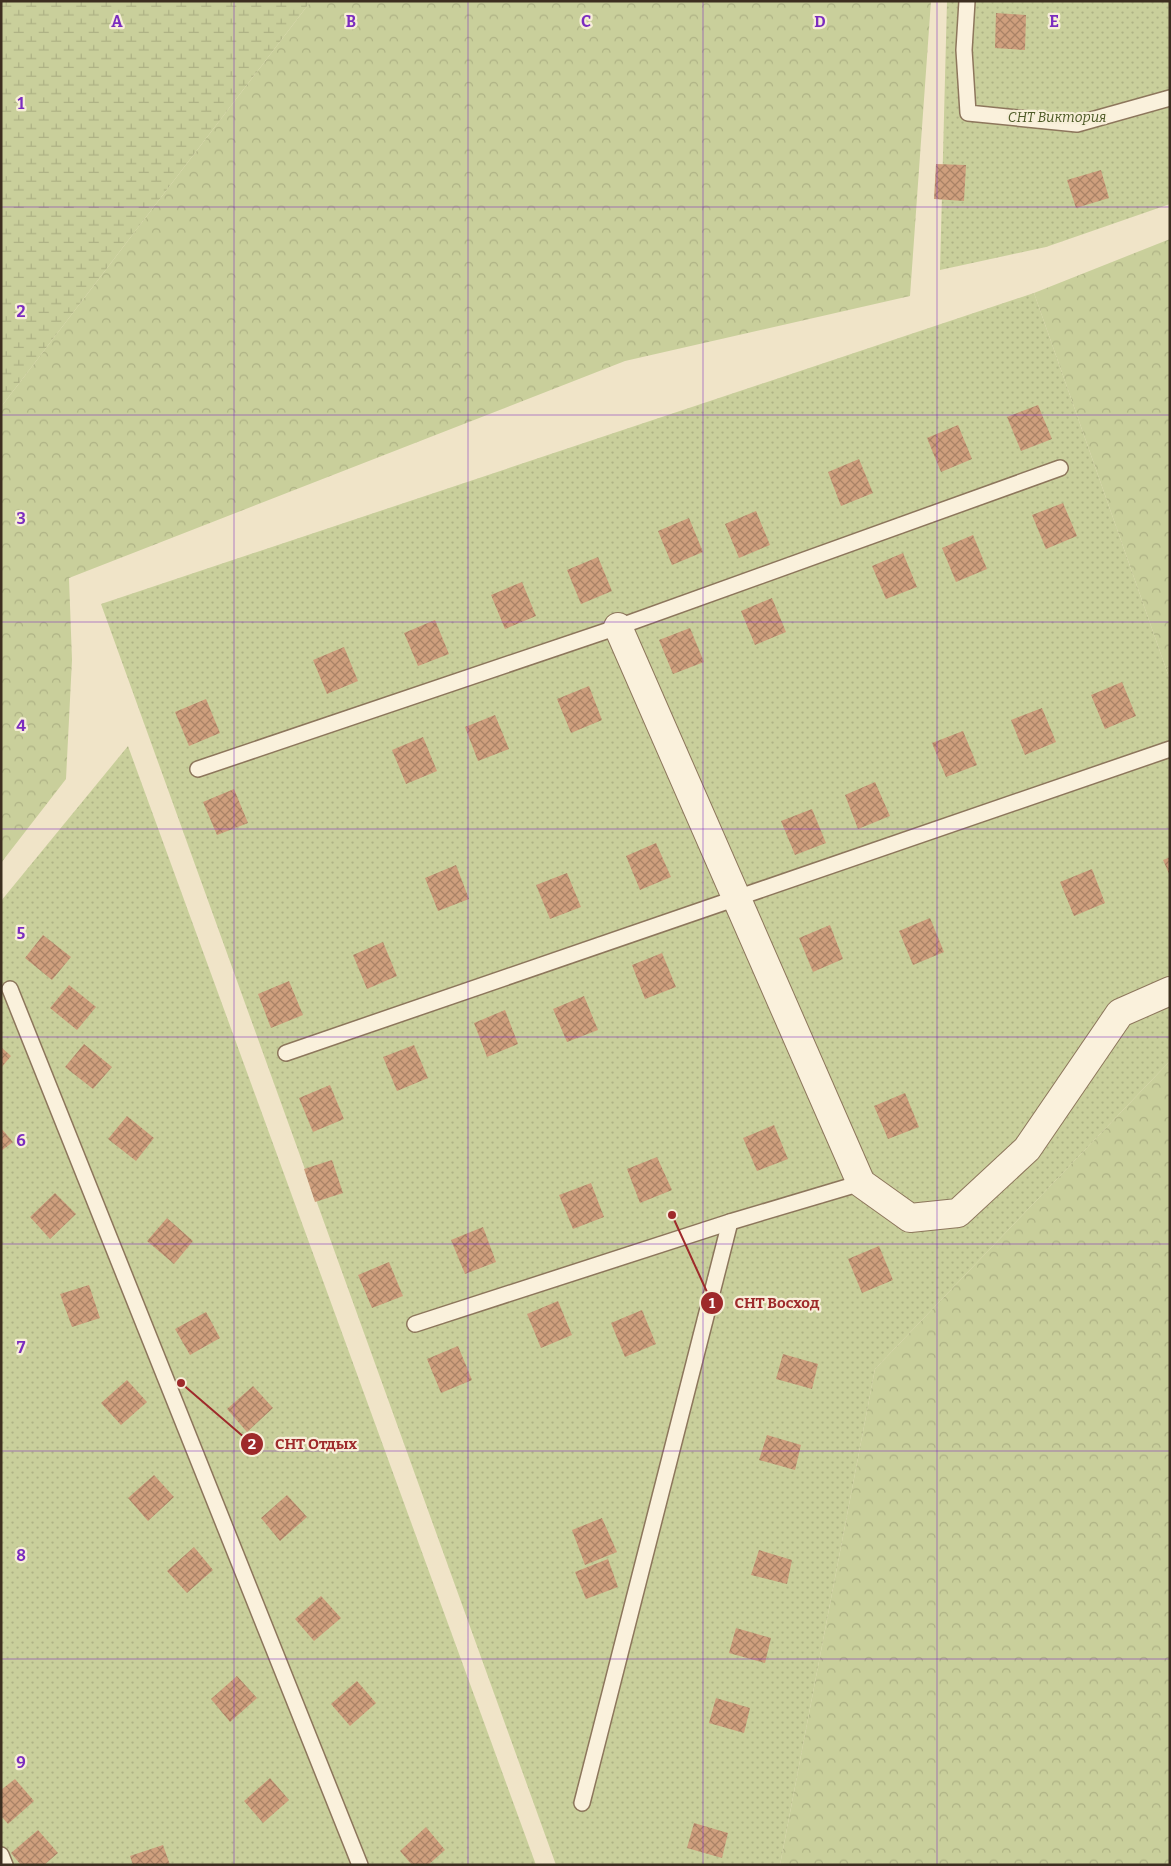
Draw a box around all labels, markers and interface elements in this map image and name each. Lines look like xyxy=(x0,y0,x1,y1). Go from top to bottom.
text: A xyxy=(111,12,123,31)
text: B xyxy=(346,12,356,31)
text: C xyxy=(581,12,591,31)
text: D xyxy=(814,12,826,31)
text: E xyxy=(1049,12,1059,31)
text: 1 xyxy=(18,94,25,113)
park label: СНТ Виктория xyxy=(1008,109,1106,126)
text: 2 xyxy=(16,302,26,321)
text: 3 xyxy=(16,509,26,528)
text: 4 xyxy=(16,716,26,735)
text: 5 xyxy=(17,924,26,943)
text: 6 xyxy=(16,1131,26,1150)
callout: СНТ Восход xyxy=(699,1288,829,1318)
text: 1 xyxy=(709,1294,716,1312)
text: СНТ Восход xyxy=(734,1294,820,1312)
text: 7 xyxy=(17,1338,26,1357)
callout: СНТ Отдых xyxy=(240,1429,367,1459)
text: 2 xyxy=(248,1435,256,1453)
text: СНТ Отдых xyxy=(275,1435,357,1453)
text: 8 xyxy=(16,1546,26,1565)
text: 9 xyxy=(16,1753,26,1772)

